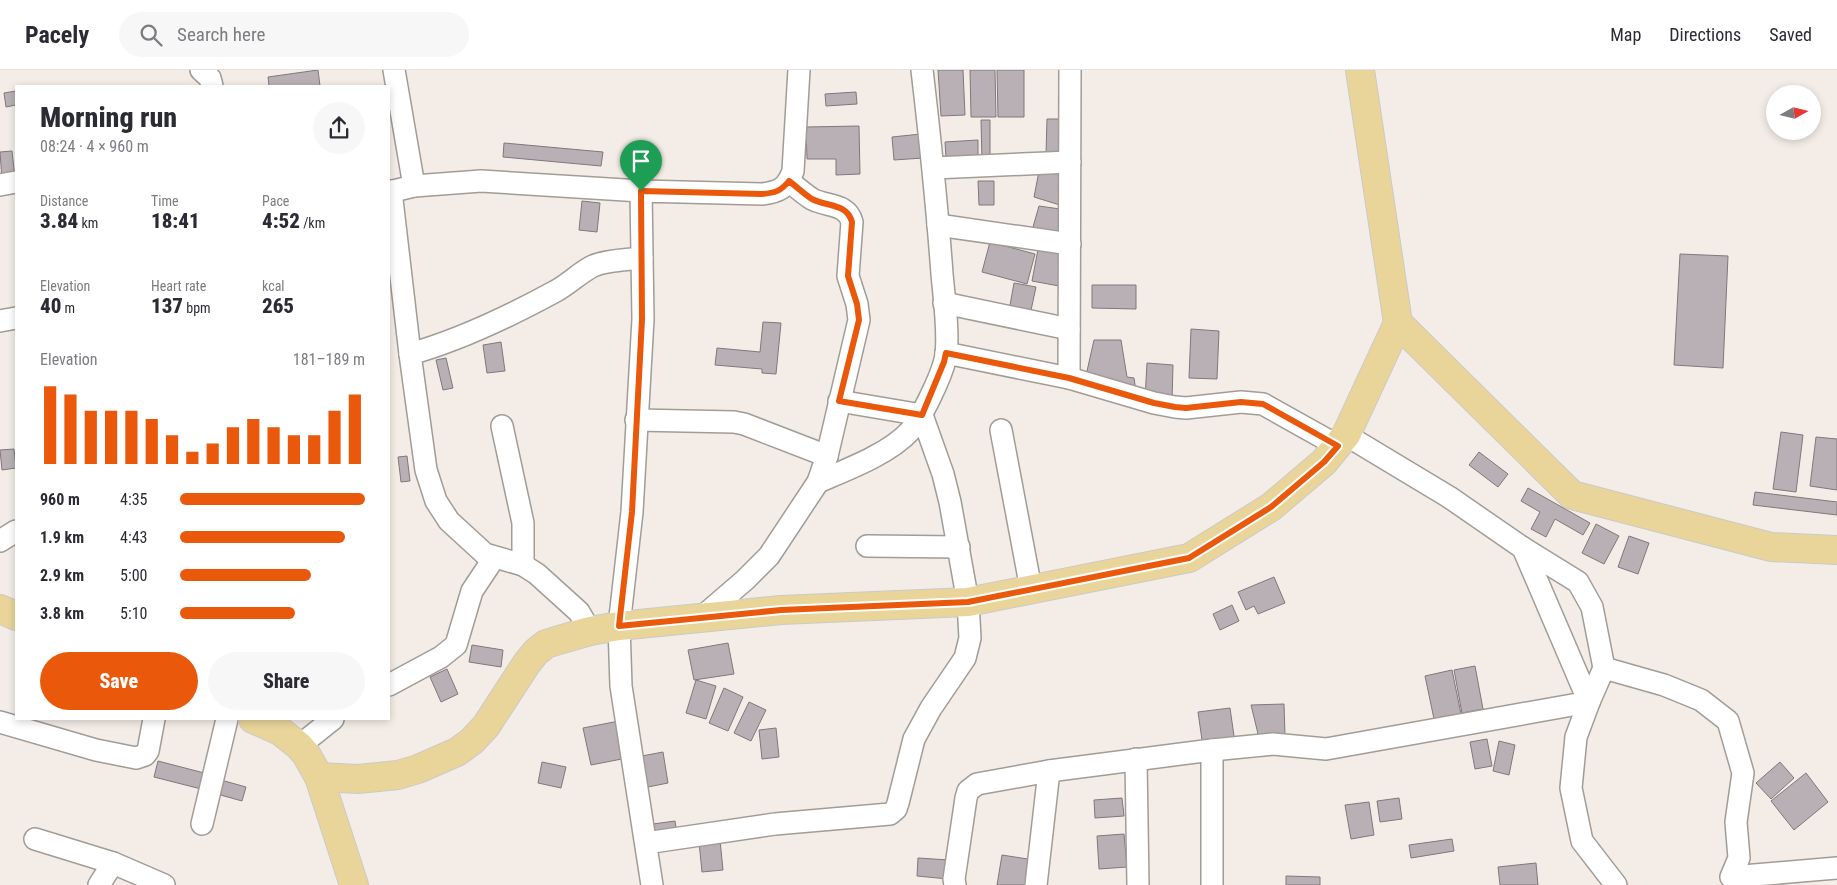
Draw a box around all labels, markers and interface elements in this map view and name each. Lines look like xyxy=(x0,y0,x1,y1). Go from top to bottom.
search box xyxy=(119,12,469,57)
text: Pacely xyxy=(25,21,89,49)
icon: search xyxy=(137,21,165,49)
text: Search here xyxy=(177,23,265,46)
text: Map xyxy=(1610,24,1641,45)
text: Directions xyxy=(1669,24,1741,45)
text: Saved xyxy=(1769,24,1812,45)
north arrow xyxy=(1766,85,1821,140)
map controls xyxy=(1766,85,1821,140)
text: Morning run xyxy=(40,101,177,134)
button: share xyxy=(313,102,365,154)
text: 08:24 · 4 × 960 m xyxy=(40,137,149,156)
pin xyxy=(620,140,662,191)
icon: arrive xyxy=(627,147,655,175)
text: Distance xyxy=(40,193,88,209)
text: Time xyxy=(151,193,179,209)
text: Pace xyxy=(262,193,289,209)
text: 3.84 xyxy=(40,209,78,233)
text: 18:41 xyxy=(151,209,200,233)
text: 4:52 xyxy=(262,209,300,233)
text: km xyxy=(78,215,98,231)
text: /km xyxy=(300,215,325,231)
text: Elevation xyxy=(40,278,90,294)
text: Heart rate xyxy=(151,278,206,294)
text: kcal xyxy=(262,278,285,294)
text: 40 xyxy=(40,294,61,318)
text: 137 xyxy=(151,294,183,318)
text: 265 xyxy=(262,294,294,318)
text: m xyxy=(61,300,75,316)
text: bpm xyxy=(183,300,211,316)
text: Elevation xyxy=(40,350,98,369)
text: 181–189 m xyxy=(293,350,365,369)
text: 960 m xyxy=(40,490,80,509)
text: 4:35 xyxy=(120,490,147,509)
text: 1.9 km xyxy=(40,528,84,547)
text: 4:43 xyxy=(120,528,147,547)
text: 2.9 km xyxy=(40,566,84,585)
text: 5:00 xyxy=(120,566,147,585)
text: 3.8 km xyxy=(40,604,84,623)
text: 5:10 xyxy=(120,604,147,623)
button: Save xyxy=(40,652,198,710)
button: Share xyxy=(208,652,365,710)

